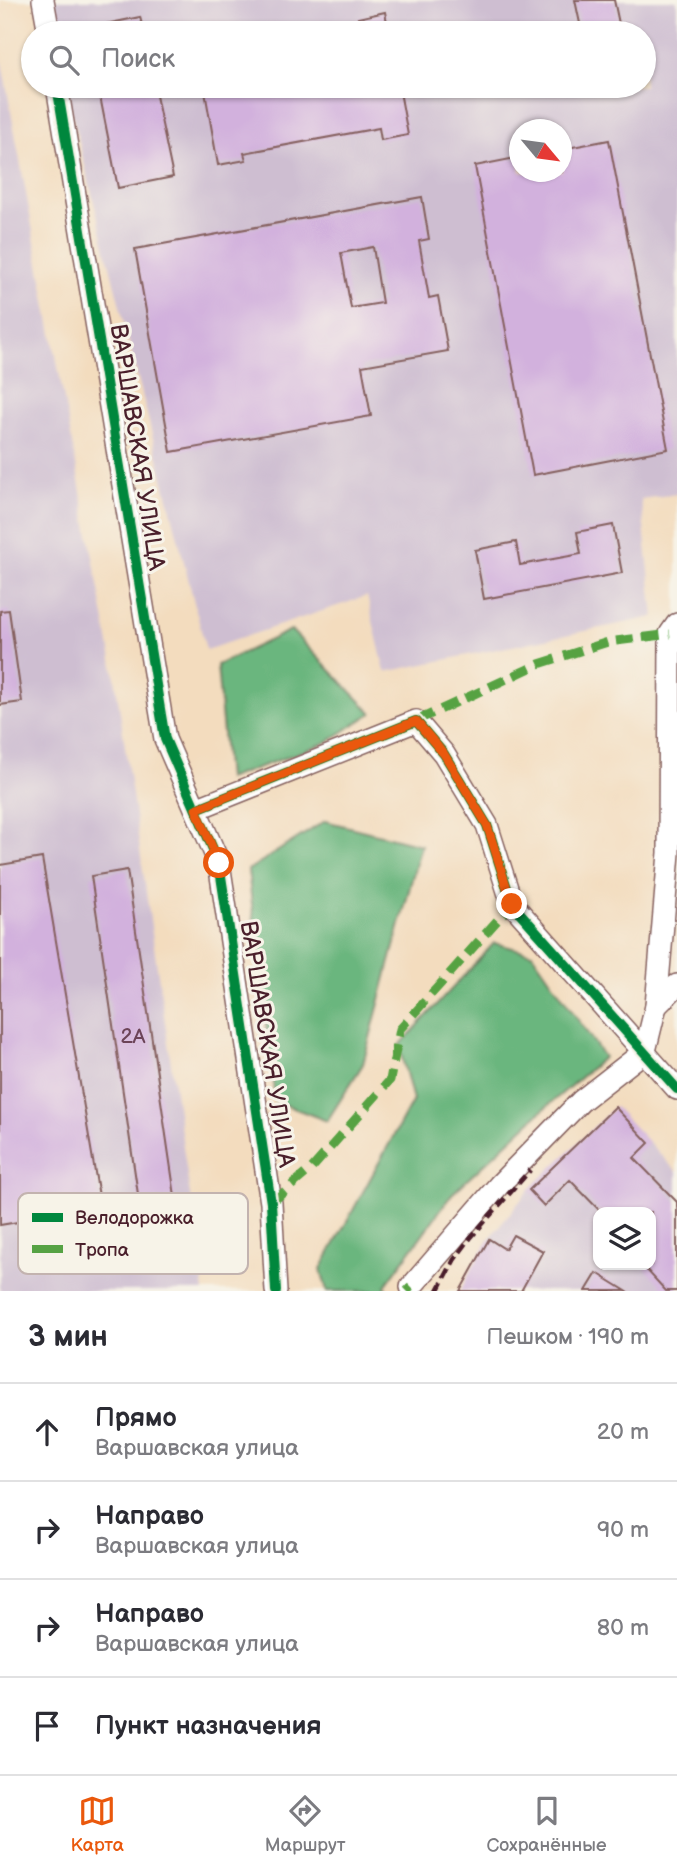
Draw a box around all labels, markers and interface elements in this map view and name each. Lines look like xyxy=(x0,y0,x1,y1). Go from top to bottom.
search box xyxy=(21,21,656,98)
icon: search xyxy=(45,41,83,79)
text: Поиск xyxy=(101,44,175,75)
north arrow xyxy=(509,119,572,182)
street label: ВАРШАВСКАЯ УЛИЦА xyxy=(104,322,171,573)
route start xyxy=(203,847,234,878)
route end xyxy=(496,888,527,919)
street label: ВАРШАВСКАЯ УЛИЦА xyxy=(234,919,301,1170)
house number: 2А xyxy=(120,1024,146,1049)
legend xyxy=(18,1193,248,1274)
text: Велодорожка xyxy=(75,1207,194,1230)
map controls xyxy=(593,1207,656,1270)
button: layers xyxy=(593,1207,656,1270)
text: Тропа xyxy=(75,1239,129,1262)
text: 3 мин xyxy=(28,1319,108,1355)
text: Пешком · 190 m xyxy=(486,1323,649,1351)
text: Прямо xyxy=(95,1403,177,1434)
icon: ahead xyxy=(28,1413,66,1451)
text: 20 m xyxy=(597,1418,649,1446)
text: Варшавская улица xyxy=(95,1434,299,1462)
text: Направо xyxy=(95,1501,204,1532)
icon: right xyxy=(28,1511,66,1549)
text: 90 m xyxy=(597,1516,649,1544)
text: Варшавская улица xyxy=(95,1532,299,1560)
text: Направо xyxy=(95,1599,204,1630)
icon: right xyxy=(28,1609,66,1647)
text: 80 m xyxy=(597,1614,649,1642)
text: Варшавская улица xyxy=(95,1630,299,1658)
icon: arrive xyxy=(28,1707,66,1745)
text: Пункт назначения xyxy=(95,1711,321,1742)
tab: Карта xyxy=(70,1792,124,1857)
tab: Маршрут xyxy=(265,1792,346,1857)
tab: Сохранённые xyxy=(487,1792,607,1857)

